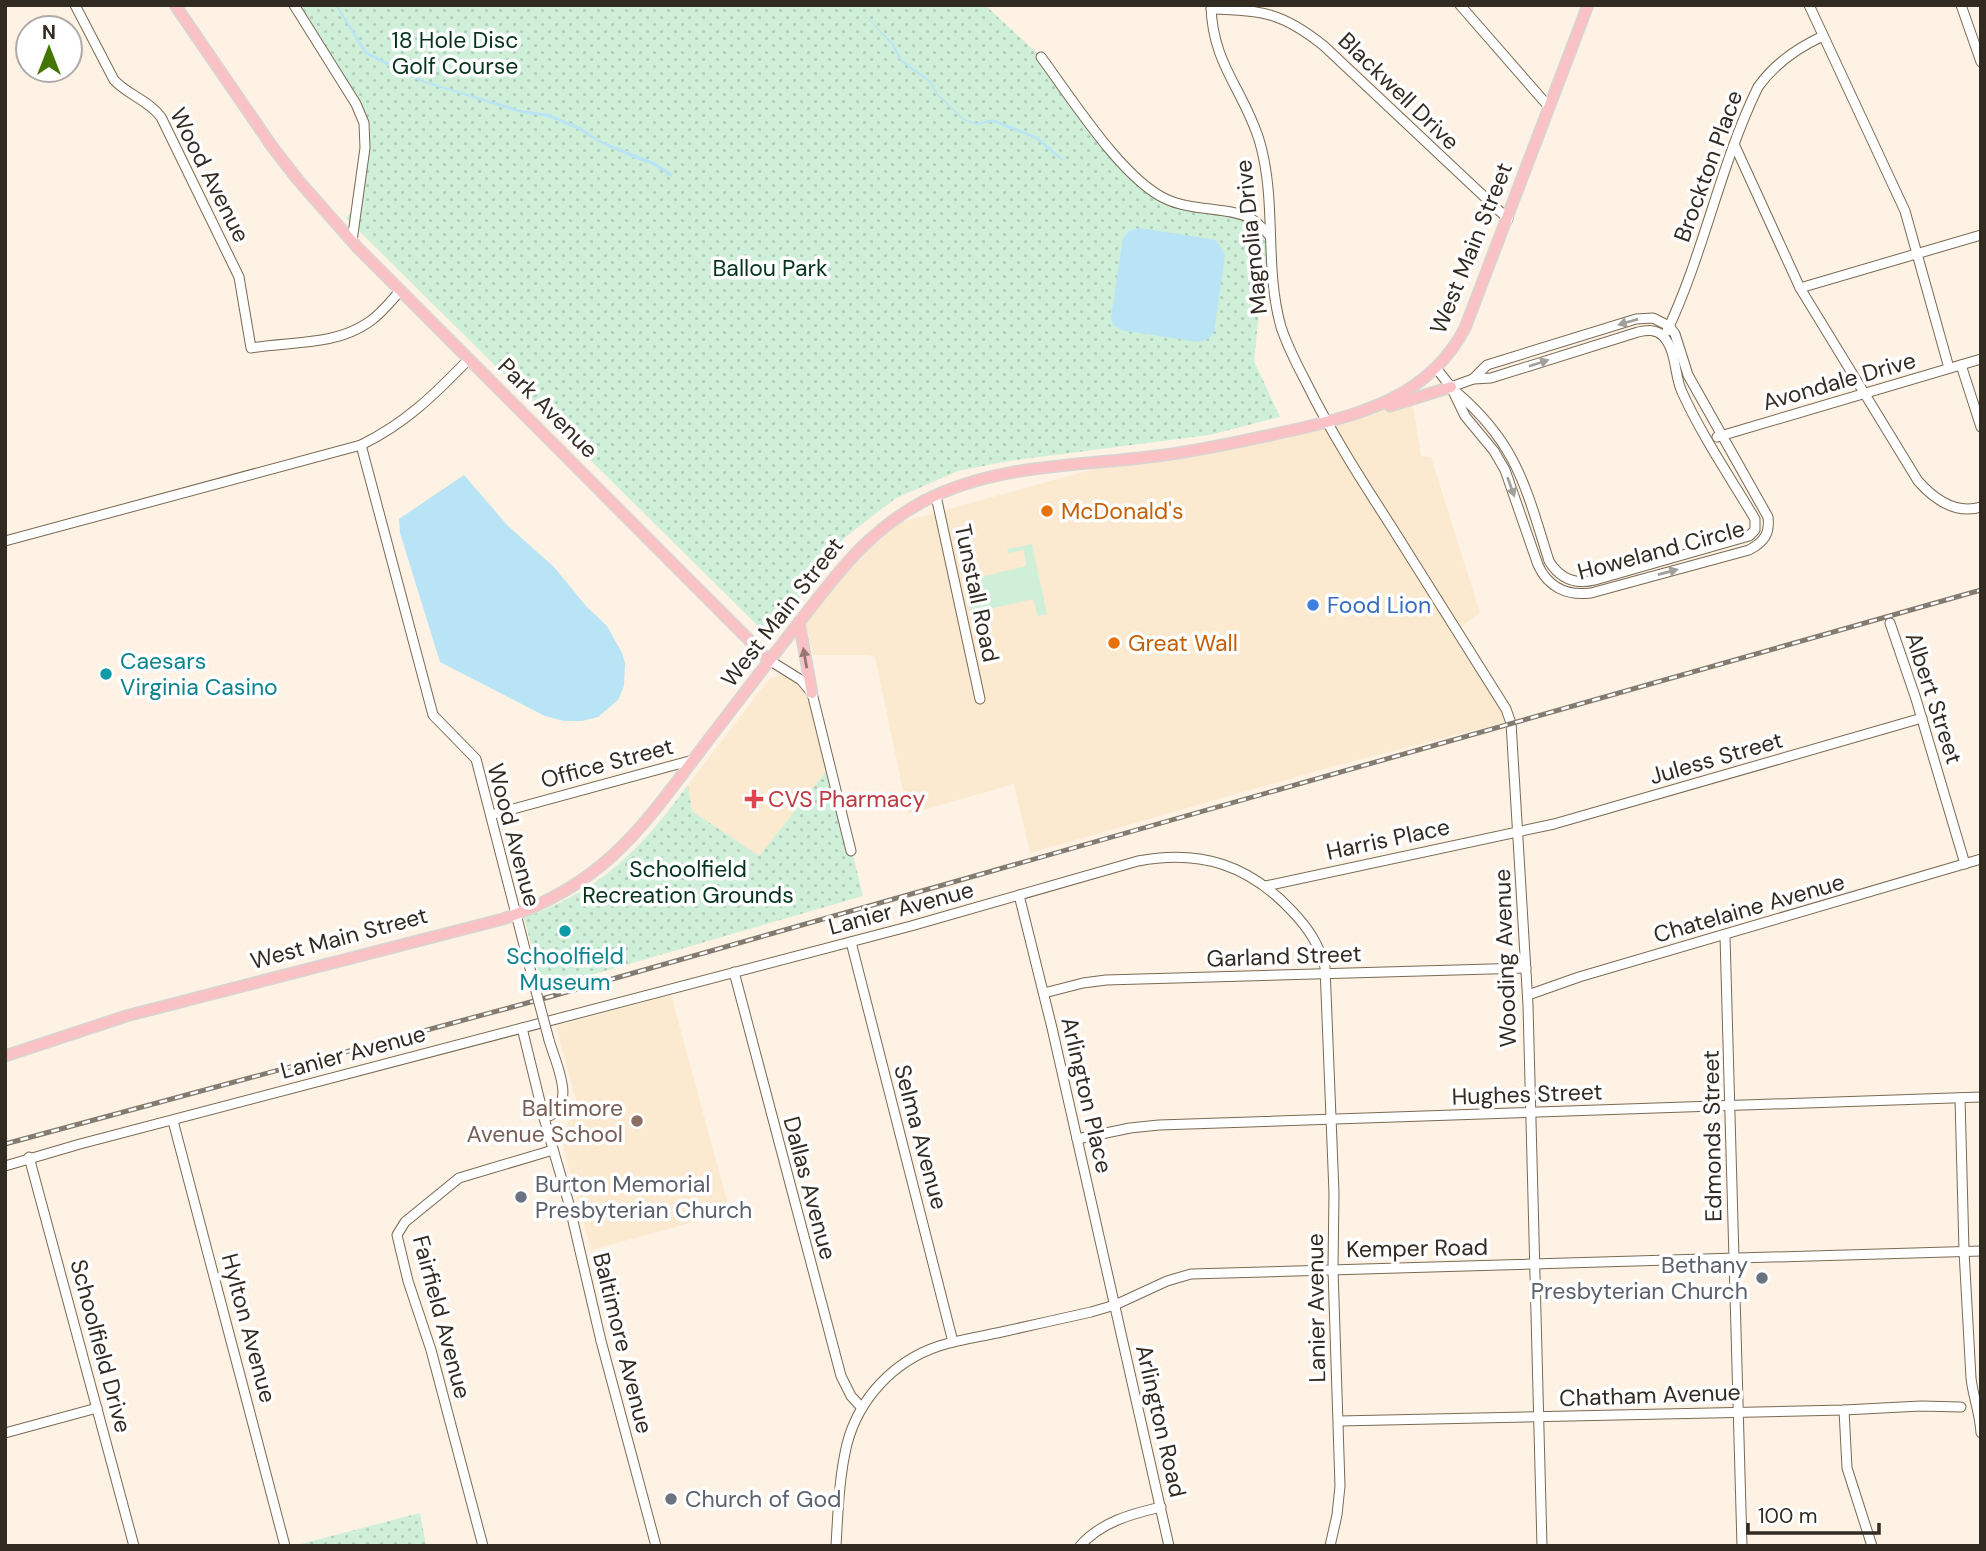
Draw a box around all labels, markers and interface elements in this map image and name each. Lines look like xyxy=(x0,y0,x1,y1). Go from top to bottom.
north arrow xyxy=(14,14,84,84)
text: N xyxy=(42,20,56,45)
park label: 18 Hole Disc Golf Course xyxy=(392,25,518,81)
street label: Blackwell Drive xyxy=(1332,26,1466,156)
street label: Brockton Place xyxy=(1667,86,1749,246)
street label: Wood Avenue xyxy=(163,103,257,247)
street label: Magnolia Drive xyxy=(1228,158,1274,316)
street label: West Main Street xyxy=(1423,158,1519,338)
park label: Ballou Park xyxy=(713,253,828,283)
one-way arrow xyxy=(1617,317,1638,327)
street label: Avondale Drive xyxy=(1759,345,1919,417)
street label: Park Avenue xyxy=(492,352,604,464)
one-way arrow xyxy=(1529,357,1550,368)
one-way arrow xyxy=(1506,476,1517,497)
place label: McDonald's xyxy=(1061,496,1183,526)
marker: McDonald's xyxy=(1039,503,1055,519)
street label: Howeland Circle xyxy=(1574,513,1748,587)
street label: Tunstall Road xyxy=(948,521,1006,665)
street label: West Main Street xyxy=(714,531,850,693)
one-way arrow xyxy=(1657,566,1679,577)
place label: Food Lion xyxy=(1327,590,1431,620)
marker: Food Lion xyxy=(1305,597,1321,613)
place label: Great Wall xyxy=(1128,628,1238,658)
street label: Albert Street xyxy=(1899,628,1969,768)
marker: Great Wall xyxy=(1106,635,1122,651)
place label: Caesars Virginia Casino xyxy=(120,646,278,702)
one-way arrow xyxy=(799,647,810,669)
marker: Caesars Virginia Casino xyxy=(98,666,114,682)
street label: Juless Street xyxy=(1646,725,1786,791)
street label: Office Street xyxy=(537,731,677,795)
street label: Wood Avenue xyxy=(480,760,548,910)
place label: CVS Pharmacy xyxy=(768,784,925,814)
marker: CVS Pharmacy xyxy=(746,791,762,807)
street label: Harris Place xyxy=(1323,811,1453,867)
park label: Schoolfield Recreation Grounds xyxy=(582,854,794,910)
street label: Chatelaine Avenue xyxy=(1650,866,1848,950)
street label: Wooding Avenue xyxy=(1487,868,1523,1048)
street label: Lanier Avenue xyxy=(825,874,977,942)
street label: West Main Street xyxy=(247,900,431,976)
marker: Schoolfield Museum xyxy=(557,923,573,939)
street label: Garland Street xyxy=(1206,938,1362,974)
place label: Schoolfield Museum xyxy=(506,941,624,997)
street label: Arlington Place xyxy=(1054,1014,1120,1176)
street label: Lanier Avenue xyxy=(277,1018,429,1086)
street label: Edmonds Street xyxy=(1696,1050,1728,1222)
street label: Selma Avenue xyxy=(887,1061,955,1213)
street label: Hughes Street xyxy=(1451,1076,1603,1112)
place label: Baltimore Avenue School xyxy=(467,1093,623,1149)
marker: Baltimore Avenue School xyxy=(629,1113,645,1129)
street label: Dallas Avenue xyxy=(776,1113,844,1263)
place label: Burton Memorial Presbyterian Church xyxy=(535,1169,752,1225)
marker: Burton Memorial Presbyterian Church xyxy=(513,1189,529,1205)
street label: Fairfield Avenue xyxy=(406,1232,478,1402)
street label: Kemper Road xyxy=(1346,1232,1488,1264)
street label: Lanier Avenue xyxy=(1300,1233,1332,1383)
street label: Baltimore Avenue xyxy=(586,1249,660,1437)
street label: Hylton Avenue xyxy=(215,1250,283,1406)
place label: Bethany Presbyterian Church xyxy=(1531,1250,1748,1306)
street label: Schoolfield Drive xyxy=(63,1256,139,1436)
marker: Bethany Presbyterian Church xyxy=(1754,1270,1770,1286)
street label: Arlington Road xyxy=(1129,1342,1193,1500)
street label: Chatham Avenue xyxy=(1559,1377,1741,1413)
place label: Church of God xyxy=(685,1484,842,1514)
marker: Church of God xyxy=(663,1491,679,1507)
scale bar xyxy=(1748,1492,1879,1536)
text: 100 m xyxy=(1758,1502,1818,1530)

